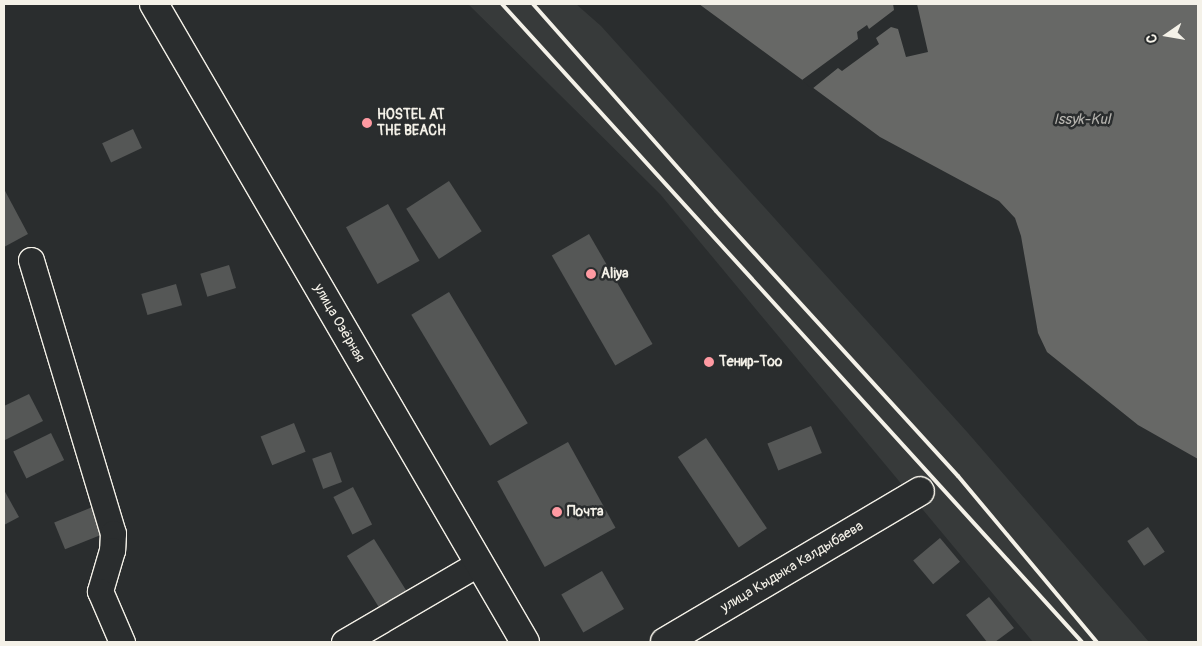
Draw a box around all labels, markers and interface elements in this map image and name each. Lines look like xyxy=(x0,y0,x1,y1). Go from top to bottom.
north arrow xyxy=(1142,10,1192,60)
text: С xyxy=(1143,32,1161,45)
place label: HOSTEL AT THE BEACH xyxy=(377,107,446,140)
water label: Issyk-Kul xyxy=(1054,111,1110,129)
marker: HOSTEL AT THE BEACH xyxy=(361,117,373,129)
place label: Aliya xyxy=(601,266,628,282)
marker: Aliya xyxy=(585,268,597,280)
street label: улица Озёрная xyxy=(310,281,368,365)
place label: Тенир-Тоо xyxy=(719,354,782,370)
marker: Тенир-Тоо xyxy=(703,356,715,368)
place label: Почта xyxy=(567,504,604,520)
marker: Почта xyxy=(551,506,563,518)
street label: улица Кыдыка Калдыбаева xyxy=(718,518,866,616)

